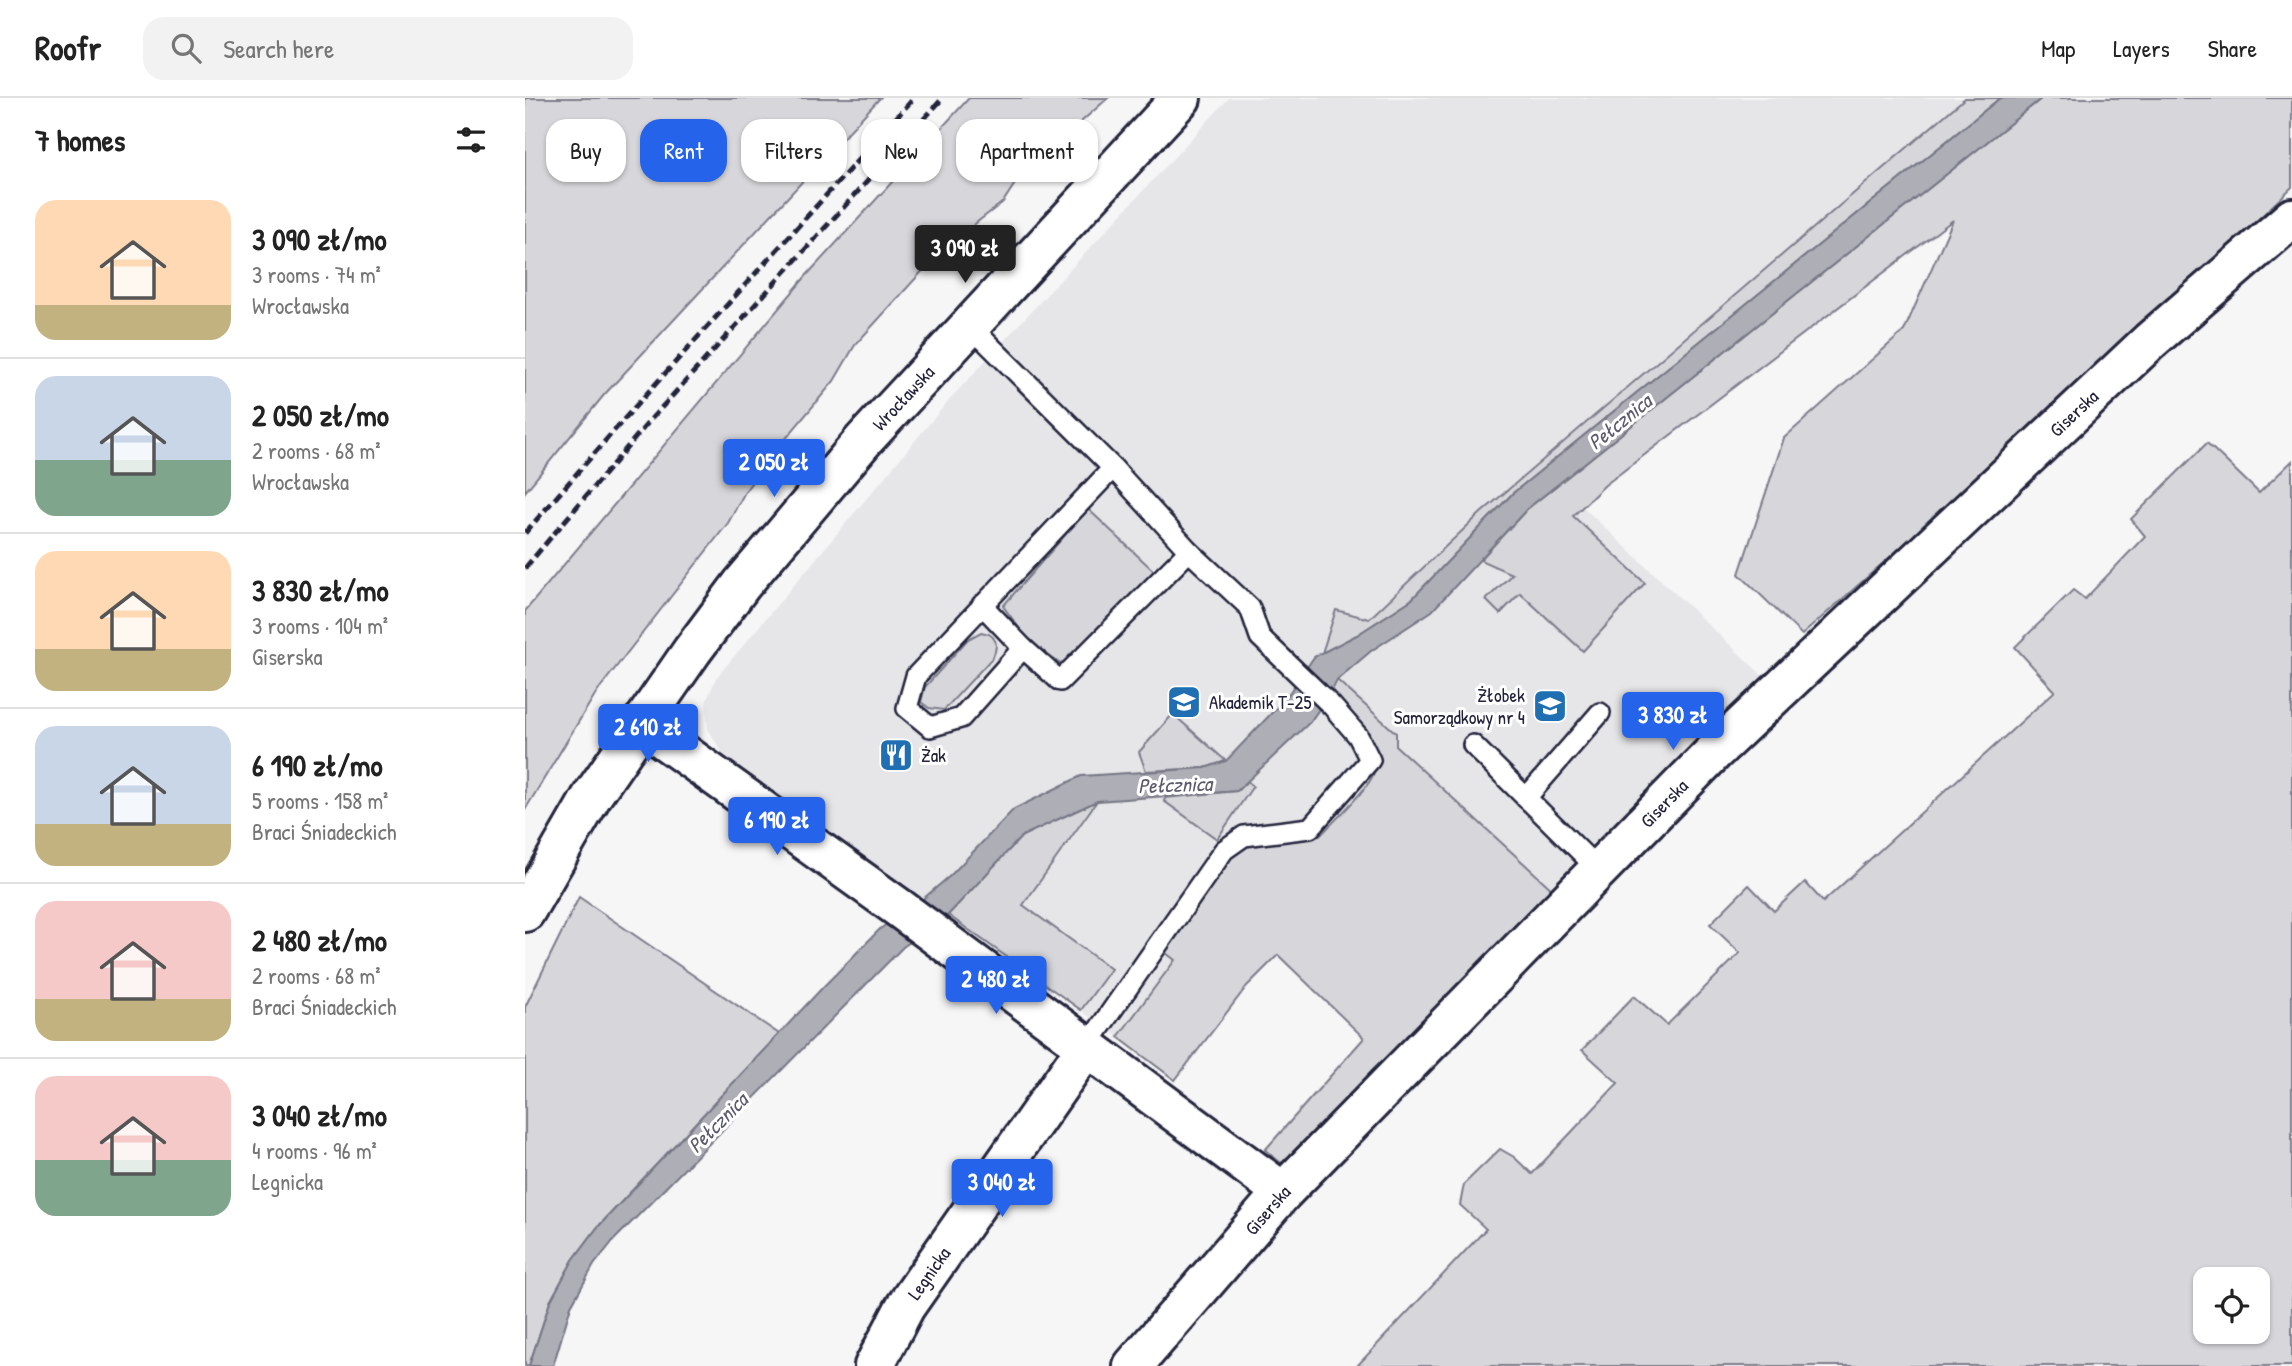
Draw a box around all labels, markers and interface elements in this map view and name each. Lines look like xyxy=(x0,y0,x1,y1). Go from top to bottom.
search box xyxy=(143,17,633,80)
text: Roofr xyxy=(35,26,101,70)
icon: search xyxy=(167,29,205,67)
text: Search here xyxy=(223,31,334,66)
text: Map xyxy=(2041,32,2075,64)
text: Layers xyxy=(2113,32,2170,64)
text: Share xyxy=(2208,32,2257,64)
chip: Buy xyxy=(546,119,626,182)
chip: Rent xyxy=(640,119,727,182)
chip: Filters xyxy=(741,119,847,182)
chip: New xyxy=(861,119,942,182)
chip: Apartment xyxy=(956,119,1098,182)
text: 7 homes xyxy=(35,120,125,160)
icon: filters xyxy=(452,121,490,159)
text: 3 090 zł/mo xyxy=(252,219,387,259)
pin: 3 090 zł xyxy=(893,226,1037,285)
icon: home xyxy=(91,228,175,312)
text: 3 090 zł xyxy=(931,232,999,263)
text: 3 rooms · 74 m² xyxy=(252,259,381,290)
text: Wrocławska xyxy=(252,290,349,321)
street label: Wrocławska xyxy=(866,359,940,436)
street label: Giserska xyxy=(2044,383,2104,442)
water label: Pełcznica xyxy=(1582,385,1660,456)
text: 2 050 zł/mo xyxy=(252,395,389,435)
icon: home xyxy=(91,404,175,488)
text: 2 rooms · 68 m² xyxy=(252,435,380,466)
pin: 2 050 zł xyxy=(702,440,846,499)
text: 2 050 zł xyxy=(739,446,809,477)
text: Wrocławska xyxy=(252,466,349,497)
text: 3 830 zł/mo xyxy=(252,570,389,610)
icon: home xyxy=(91,579,175,663)
text: 3 rooms · 104 m² xyxy=(252,610,388,641)
text: Giserska xyxy=(252,641,322,672)
place label: Żłobek Samorządkowy nr 4 xyxy=(1394,682,1525,730)
school or university icon: Akademik T-25 xyxy=(1165,683,1203,721)
school or university icon: Żłobek Samorządkowy nr 4 xyxy=(1531,687,1569,725)
place label: Akademik T-25 xyxy=(1209,689,1312,715)
pin: 3 830 zł xyxy=(1601,692,1745,752)
text: 3 830 zł xyxy=(1638,699,1708,730)
pin: 2 610 zł xyxy=(576,704,720,764)
text: 2 610 zł xyxy=(614,711,682,742)
restaurant icon: Żak xyxy=(877,736,915,774)
place label: Żak xyxy=(921,742,946,768)
text: 6 190 zł/mo xyxy=(252,745,383,785)
icon: home xyxy=(91,754,175,838)
water label: Pełcznica xyxy=(1137,769,1215,800)
street label: Giserska xyxy=(1634,773,1694,833)
text: 5 rooms · 158 m² xyxy=(252,785,388,816)
pin: 6 190 zł xyxy=(705,798,849,857)
text: 6 190 zł xyxy=(744,804,810,835)
text: Braci Śniadeckich xyxy=(252,816,396,847)
text: 2 480 zł/mo xyxy=(252,920,387,960)
icon: home xyxy=(91,929,175,1013)
pin: 2 480 zł xyxy=(924,956,1068,1016)
text: 2 rooms · 68 m² xyxy=(252,960,380,991)
text: 2 480 zł xyxy=(962,963,1030,994)
text: Braci Śniadeckich xyxy=(252,991,396,1022)
water label: Pełcznica xyxy=(681,1084,756,1159)
text: 3 040 zł/mo xyxy=(252,1095,387,1135)
icon: home xyxy=(91,1104,175,1188)
text: 4 rooms · 96 m² xyxy=(252,1135,377,1166)
pin: 3 040 zł xyxy=(930,1160,1074,1219)
text: Legnicka xyxy=(252,1166,323,1197)
text: 3 040 zł xyxy=(968,1166,1036,1197)
street label: Giserska xyxy=(1239,1179,1296,1241)
street label: Legnicka xyxy=(901,1241,956,1305)
map controls xyxy=(2193,1267,2270,1344)
button: locate xyxy=(2193,1267,2270,1344)

